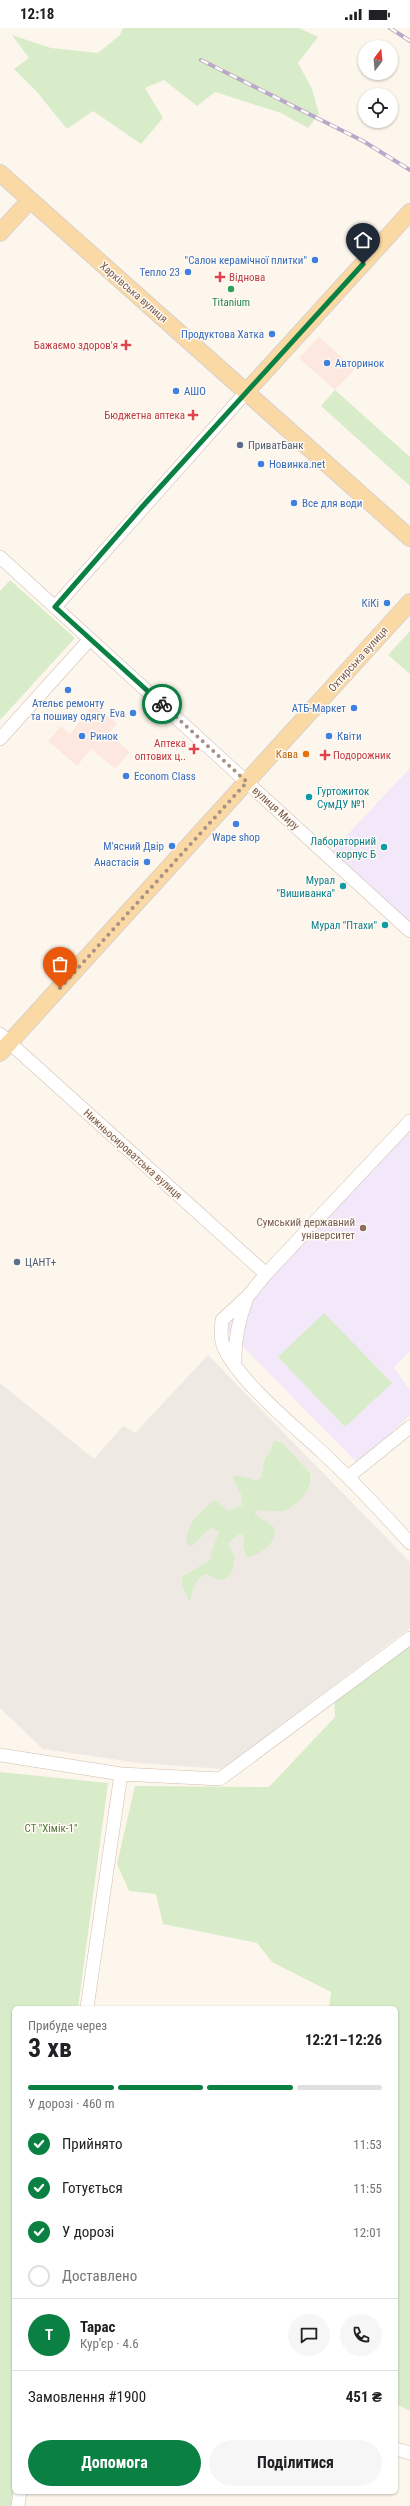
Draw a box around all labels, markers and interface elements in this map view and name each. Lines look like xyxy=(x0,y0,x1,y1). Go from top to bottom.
text: 12:18 xyxy=(20,5,54,23)
north arrow xyxy=(358,40,398,80)
map controls xyxy=(358,40,398,128)
button: locate xyxy=(358,88,398,128)
pin xyxy=(346,223,380,264)
icon: home xyxy=(352,229,374,251)
place label: "Салон керамічної плитки" xyxy=(185,254,307,267)
marker: "Салон керамічної плитки" xyxy=(310,255,320,265)
street label: Харківська вулиця xyxy=(97,259,170,325)
place label: Тепло 23 xyxy=(140,266,180,279)
marker: Тепло 23 xyxy=(183,267,193,277)
marker: Віднова xyxy=(214,271,226,283)
place label: Віднова xyxy=(229,271,265,284)
marker: Titanium xyxy=(226,284,236,294)
place label: Titanium xyxy=(212,296,250,309)
place label: Продуктова Хатка xyxy=(181,328,264,341)
marker: Продуктова Хатка xyxy=(267,329,277,339)
place label: Бажаємо здоров'я xyxy=(34,339,118,352)
marker: Бажаємо здоров'я xyxy=(121,340,131,350)
place label: Авторинок xyxy=(335,357,385,370)
marker: Авторинок xyxy=(322,358,332,368)
place label: АШО xyxy=(184,385,206,398)
marker: АШО xyxy=(171,386,181,396)
place label: Бюджетна аптека xyxy=(104,409,185,422)
marker: Бюджетна аптека xyxy=(188,410,198,420)
place label: ПриватБанк xyxy=(248,439,304,452)
marker: ПриватБанк xyxy=(235,440,245,450)
place label: Новинка.net xyxy=(269,458,325,471)
marker: Новинка.net xyxy=(256,459,266,469)
place label: Все для води xyxy=(302,497,362,510)
marker: Все для води xyxy=(289,498,299,508)
place label: КіКі xyxy=(362,597,379,610)
marker: КіКі xyxy=(382,598,392,608)
street label: Охтирська вулиця xyxy=(326,624,391,694)
courier xyxy=(142,684,182,724)
marker: Ательє ремонту та пошиву одягу xyxy=(63,685,73,695)
icon: bike xyxy=(151,693,173,715)
place label: Ательє ремонту та пошиву одягу xyxy=(31,697,106,723)
place label: АТБ-Маркет xyxy=(292,702,346,715)
marker: АТБ-Маркет xyxy=(349,703,359,713)
place label: Eva xyxy=(110,707,125,720)
marker: Eva xyxy=(128,708,138,718)
place label: Ринок xyxy=(90,730,119,743)
place label: Квіти xyxy=(337,730,362,743)
marker: Ринок xyxy=(77,731,87,741)
marker: Квіти xyxy=(324,731,334,741)
place label: Аптека оптових ц.. xyxy=(135,737,186,763)
marker: Аптека оптових ц.. xyxy=(189,744,199,754)
place label: Кава xyxy=(276,748,298,761)
marker: Кава xyxy=(301,749,311,759)
place label: Подорожник xyxy=(333,749,392,762)
marker: Подорожник xyxy=(320,750,330,760)
place label: Econom Class xyxy=(134,770,196,783)
marker: Econom Class xyxy=(121,771,131,781)
street label: вулиця Миру xyxy=(250,784,302,833)
place label: Гуртожиток СумДУ №1 xyxy=(317,785,370,811)
marker: Гуртожиток СумДУ №1 xyxy=(304,792,314,802)
marker: Wape shop xyxy=(231,819,241,829)
place label: Wape shop xyxy=(212,831,260,844)
place label: Лабораторний корпус Б xyxy=(310,835,376,861)
place label: М'ясний Двір xyxy=(103,840,164,853)
marker: М'ясний Двір xyxy=(167,841,177,851)
marker: Лабораторний корпус Б xyxy=(379,842,389,852)
place label: Анастасія xyxy=(94,856,139,869)
marker: Анастасія xyxy=(142,857,152,867)
place label: Мурал "Вишиванка" xyxy=(276,874,335,900)
marker: Мурал "Вишиванка" xyxy=(338,881,348,891)
place label: Мурал "Птахи" xyxy=(311,919,377,932)
marker: Мурал "Птахи" xyxy=(380,920,390,930)
pin xyxy=(43,947,77,988)
icon: bag xyxy=(49,953,71,975)
street label: Нижньосироватська вулиця xyxy=(81,1107,185,1202)
place label: Сумський державний університет xyxy=(256,1216,355,1242)
marker: Сумський державний університет xyxy=(358,1223,368,1233)
place label: ЦАНТ+ xyxy=(25,1256,56,1269)
marker: ЦАНТ+ xyxy=(12,1257,22,1267)
park label: СТ "Хімік-1" xyxy=(25,1822,77,1835)
text: Прибуде через xyxy=(28,2018,107,2033)
text: 12:21–12:26 xyxy=(305,2031,382,2049)
text: 3 хв xyxy=(28,2033,72,2063)
text: У дорозі · 460 m xyxy=(28,2096,115,2111)
icon: check xyxy=(28,2133,50,2155)
text: Прийнято xyxy=(62,2135,122,2153)
text: 11:53 xyxy=(353,2137,382,2152)
icon: check xyxy=(28,2177,50,2199)
text: Готується xyxy=(62,2179,123,2197)
text: 11:55 xyxy=(353,2181,382,2196)
icon: check xyxy=(28,2221,50,2243)
text: У дорозі xyxy=(62,2223,114,2241)
text: 12:01 xyxy=(353,2225,382,2240)
text: Доставлено xyxy=(62,2267,137,2285)
button: chat xyxy=(288,2314,330,2356)
button: phone xyxy=(340,2314,382,2356)
text: Тарас xyxy=(80,2318,115,2336)
text: Т xyxy=(45,2326,53,2344)
text: Кур’єр · 4.6 xyxy=(80,2336,139,2351)
text: Замовлення #1900 xyxy=(28,2388,146,2406)
text: 451 ₴ xyxy=(346,2388,382,2406)
button: Допомога xyxy=(28,2440,201,2486)
button: Поділитися xyxy=(209,2440,382,2486)

